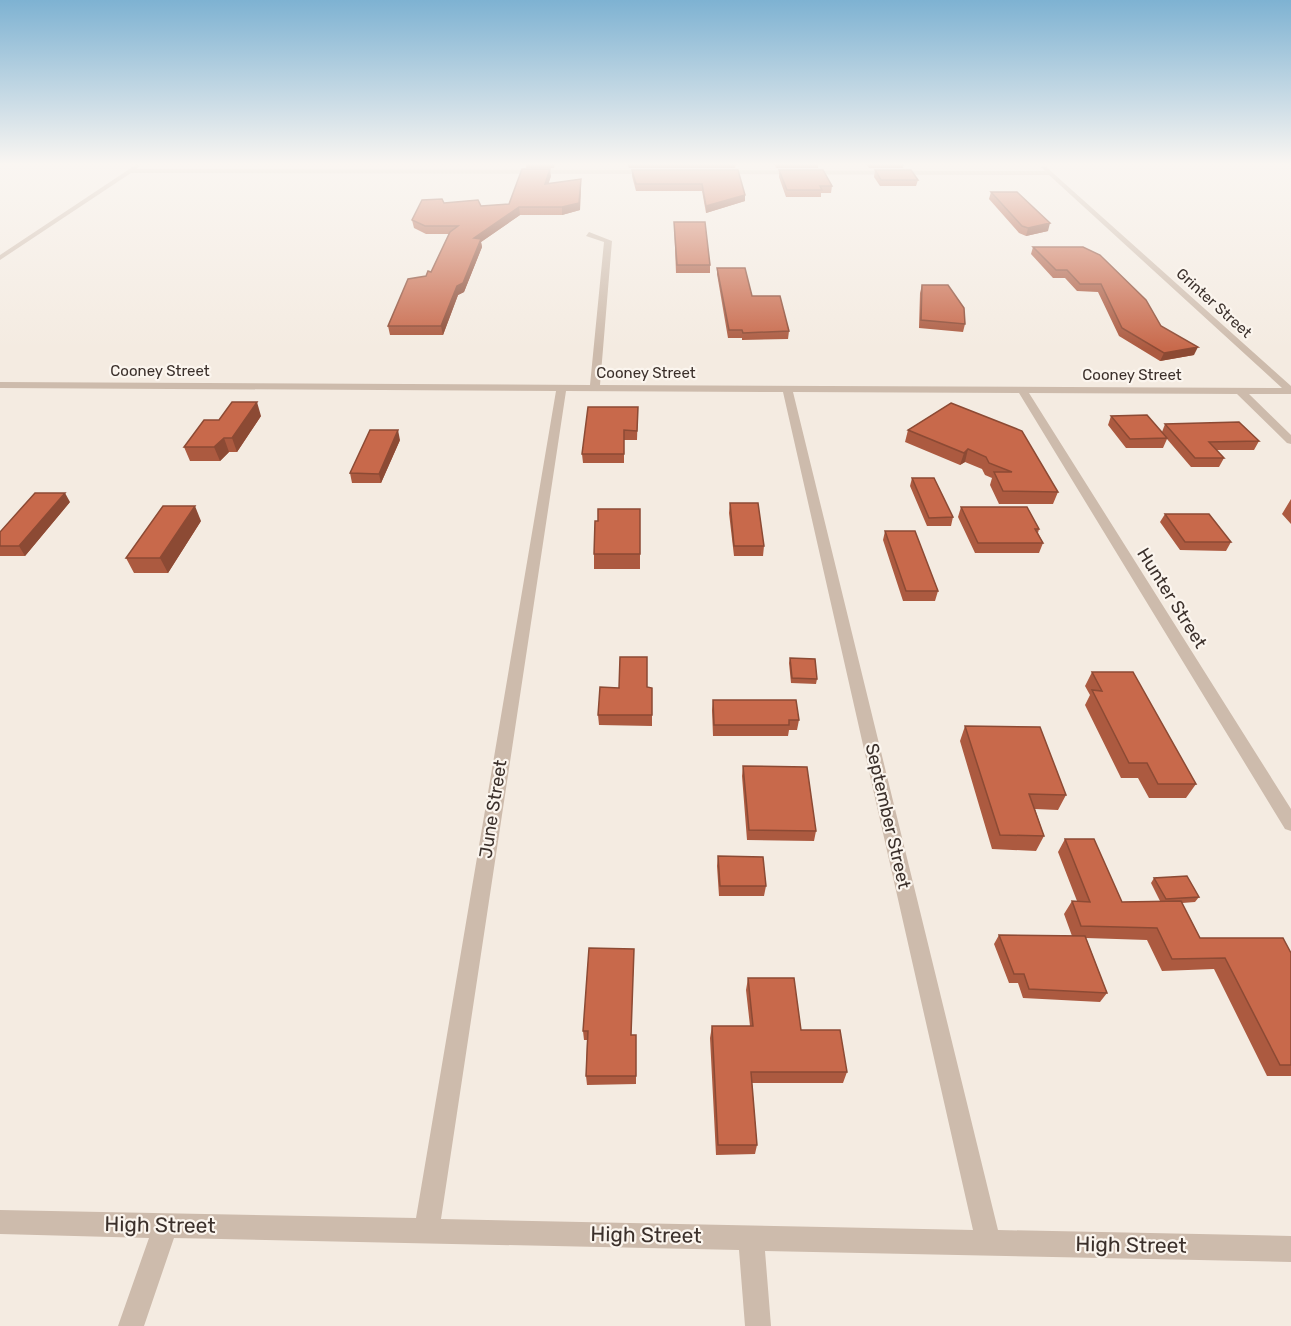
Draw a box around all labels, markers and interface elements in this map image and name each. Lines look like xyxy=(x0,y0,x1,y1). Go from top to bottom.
street label: Grinter Street xyxy=(1173,264,1255,342)
street label: Cooney Street xyxy=(110,362,210,380)
street label: Cooney Street xyxy=(596,364,696,382)
street label: Cooney Street xyxy=(1082,366,1182,384)
street label: Hunter Street xyxy=(1132,544,1212,652)
street label: September Street xyxy=(861,741,915,891)
street label: June Street xyxy=(474,758,512,860)
street label: High Street xyxy=(104,1211,216,1238)
street label: High Street xyxy=(590,1221,702,1248)
street label: High Street xyxy=(1075,1231,1187,1258)

